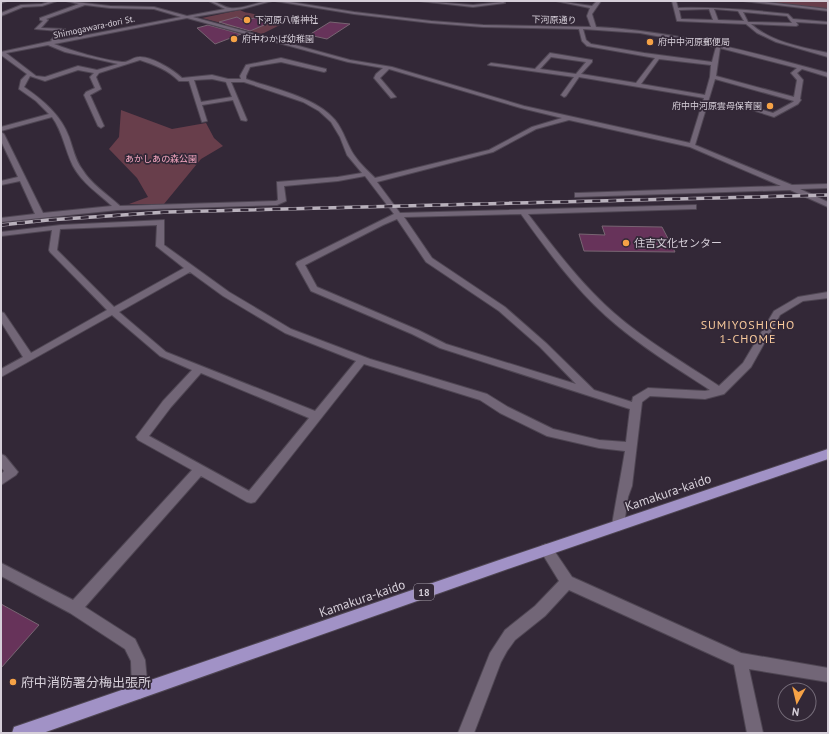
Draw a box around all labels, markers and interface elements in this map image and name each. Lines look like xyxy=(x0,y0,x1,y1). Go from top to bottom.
street label: Shimogawara-dori St. xyxy=(52,13,136,41)
place label: 下河原八幡神社 xyxy=(255,14,318,25)
street label: 下河原通り xyxy=(531,14,577,25)
marker: 下河原八幡神社 xyxy=(242,15,252,25)
place label: 府中わかば幼稚園 xyxy=(242,33,314,44)
marker: 府中わかば幼稚園 xyxy=(229,34,239,44)
place label: 府中中河原郵便局 xyxy=(658,36,730,47)
marker: 府中中河原郵便局 xyxy=(645,37,655,47)
place label: 府中中河原雲母保育園 xyxy=(672,100,762,111)
marker: 府中中河原雲母保育園 xyxy=(765,101,775,111)
park label: あかしあの森公園 xyxy=(125,153,197,164)
place label: 住吉文化センター xyxy=(634,236,722,250)
marker: 住吉文化センター xyxy=(621,238,631,248)
district label: SUMIYOSHICHO 1-CHOME xyxy=(701,317,795,346)
street label: Kamakura-kaido xyxy=(623,470,713,515)
street label: Kamakura-kaido xyxy=(317,576,407,621)
road number: 18 xyxy=(414,584,434,600)
place label: 府中消防署分梅出張所 xyxy=(21,674,151,691)
marker: 府中消防署分梅出張所 xyxy=(8,677,18,687)
north arrow xyxy=(777,682,817,722)
text: N xyxy=(791,704,800,719)

